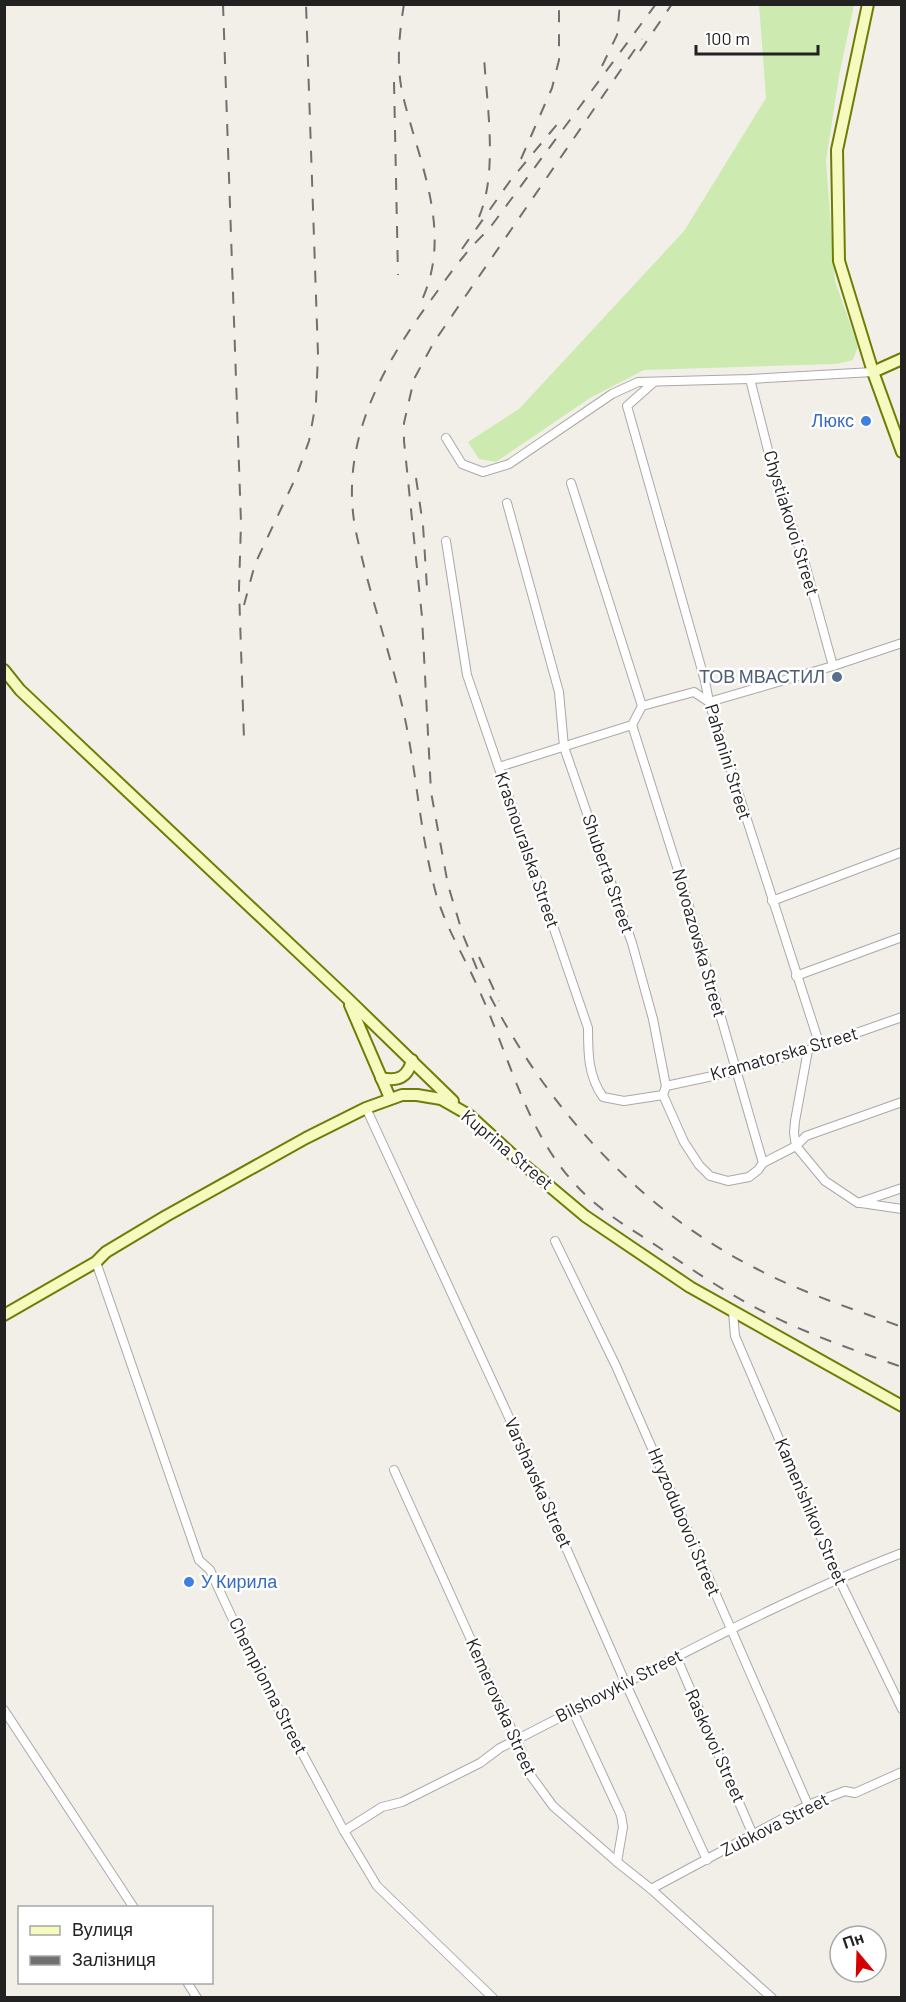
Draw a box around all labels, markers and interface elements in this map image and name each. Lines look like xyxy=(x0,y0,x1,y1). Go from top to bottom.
scale bar xyxy=(696,18,818,56)
text: 100 m xyxy=(705,27,750,49)
place label: Люкс xyxy=(812,409,854,431)
marker: Люкс xyxy=(859,414,873,428)
street label: Chystiakovoi Street xyxy=(759,447,825,598)
place label: ТОВ МВАСТИЛ xyxy=(699,665,825,687)
marker: ТОВ МВАСТИЛ xyxy=(830,670,844,684)
street label: Pahanini Street xyxy=(701,701,757,822)
street label: Krasnouralska Street xyxy=(491,769,565,931)
street label: Shuberta Street xyxy=(578,811,640,936)
street label: Novoazovska Street xyxy=(668,866,732,1020)
street label: Kramatorska Street xyxy=(707,1021,860,1085)
street label: Kuprina Street xyxy=(457,1104,558,1194)
street label: Varshavska Street xyxy=(500,1414,578,1551)
street label: Kamen'shikov Street xyxy=(771,1435,853,1589)
street label: Hryzodubovoi Street xyxy=(644,1444,726,1599)
place label: У Кирила xyxy=(201,1570,278,1592)
marker: У Кирила xyxy=(182,1575,196,1589)
street label: Chempionna Street xyxy=(225,1613,313,1758)
street label: Kemerovska Street xyxy=(462,1635,542,1779)
street label: Bilshovykiv Street xyxy=(551,1644,686,1727)
street label: Raskovoi Street xyxy=(681,1685,751,1806)
street label: Zubkova Street xyxy=(717,1788,832,1861)
legend xyxy=(18,1906,213,1984)
text: Вулиця xyxy=(72,1918,133,1940)
north arrow xyxy=(828,1924,888,1984)
text: Пн xyxy=(840,1927,866,1952)
text: Залізниця xyxy=(72,1948,156,1970)

